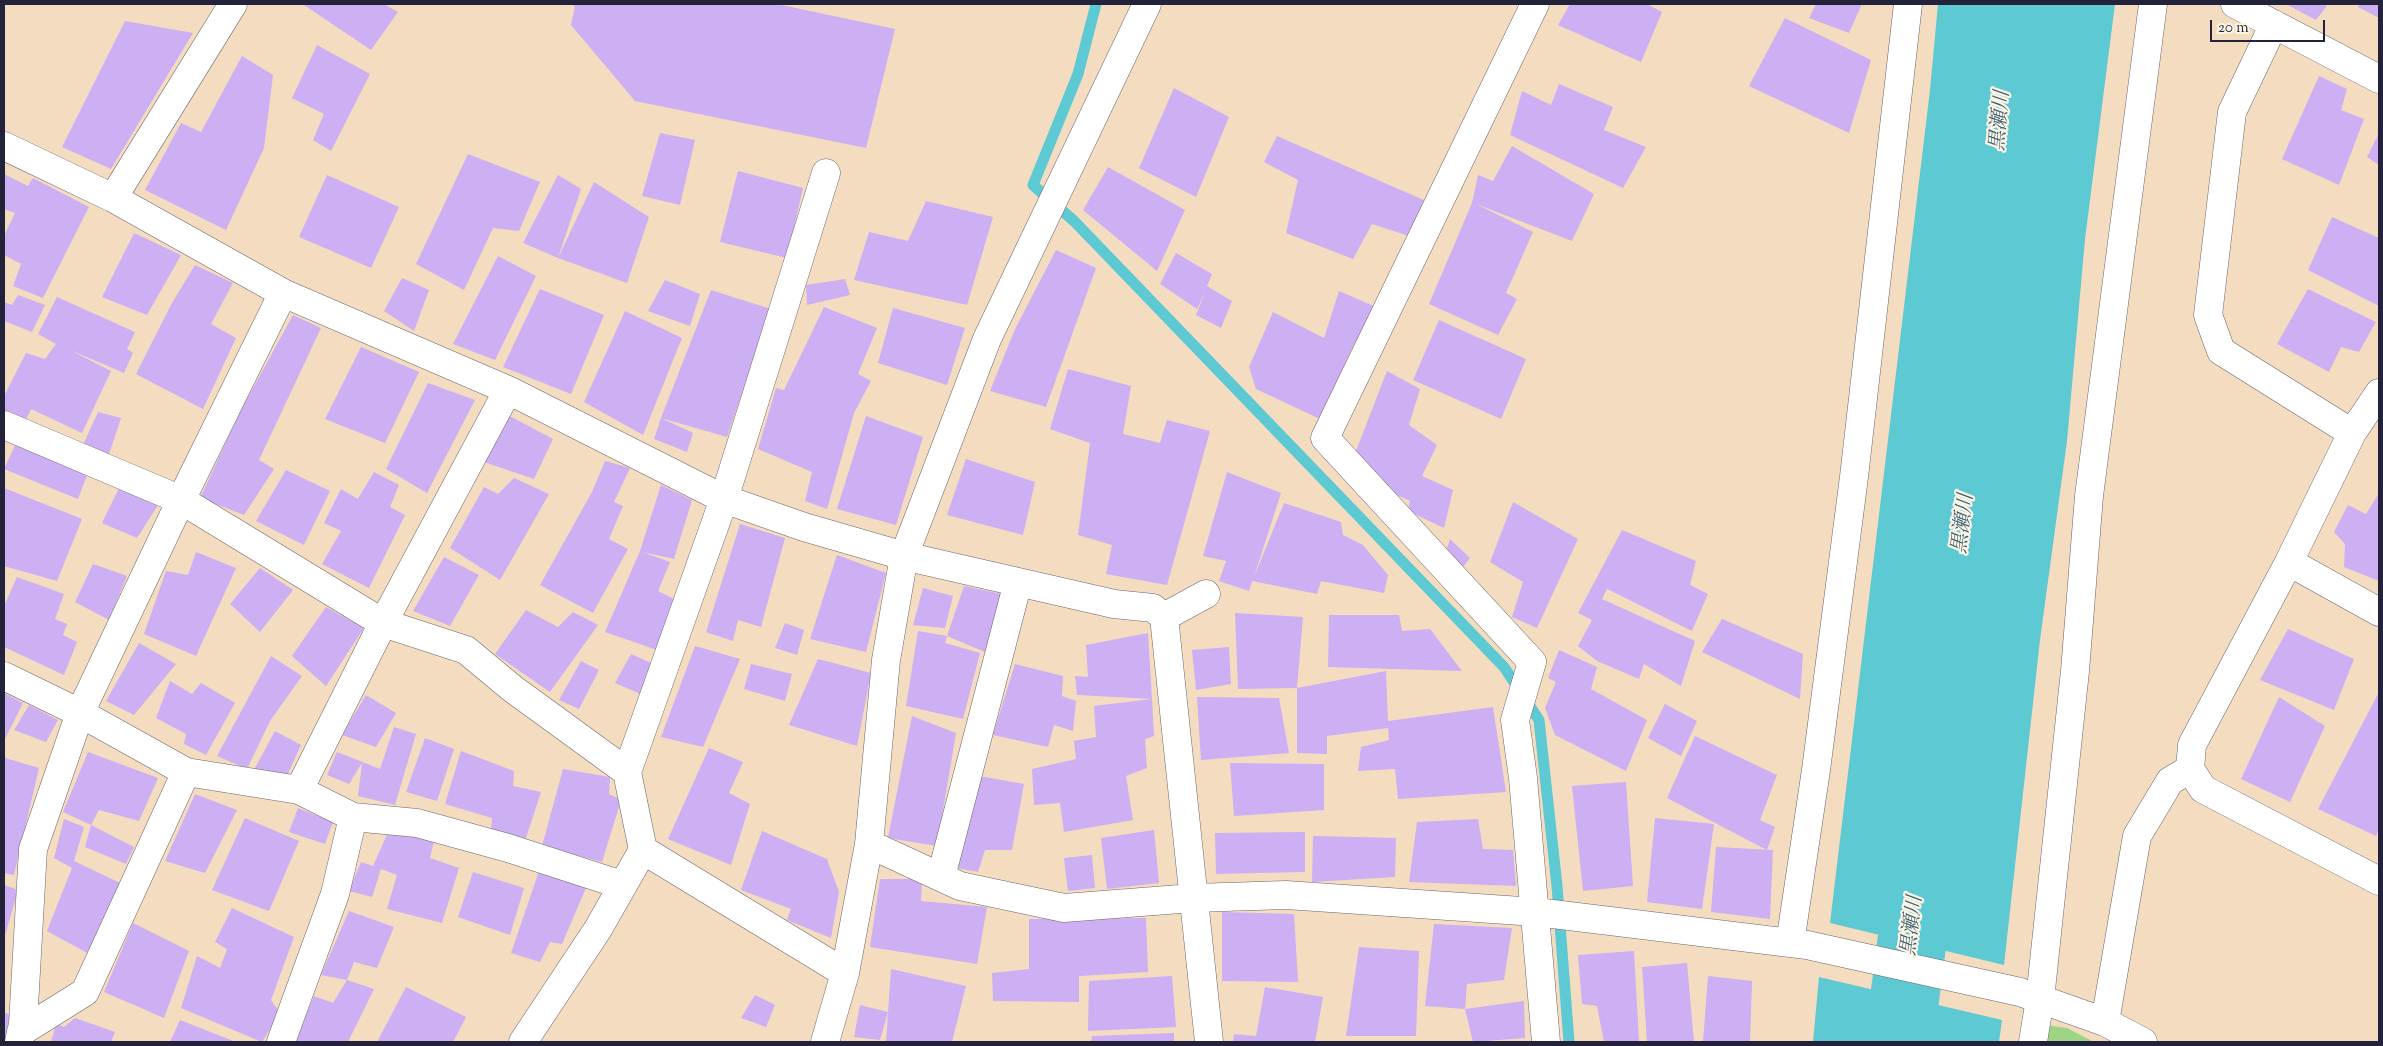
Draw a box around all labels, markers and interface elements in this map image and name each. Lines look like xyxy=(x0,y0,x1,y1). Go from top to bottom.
scale bar xyxy=(2213,10,2328,42)
text: 20 m xyxy=(2218,18,2249,39)
water label: 黒瀬川 xyxy=(1987,90,2017,152)
water label: 黒瀬川 xyxy=(1949,493,1981,555)
water label: 黒瀬川 xyxy=(1898,895,1930,957)

